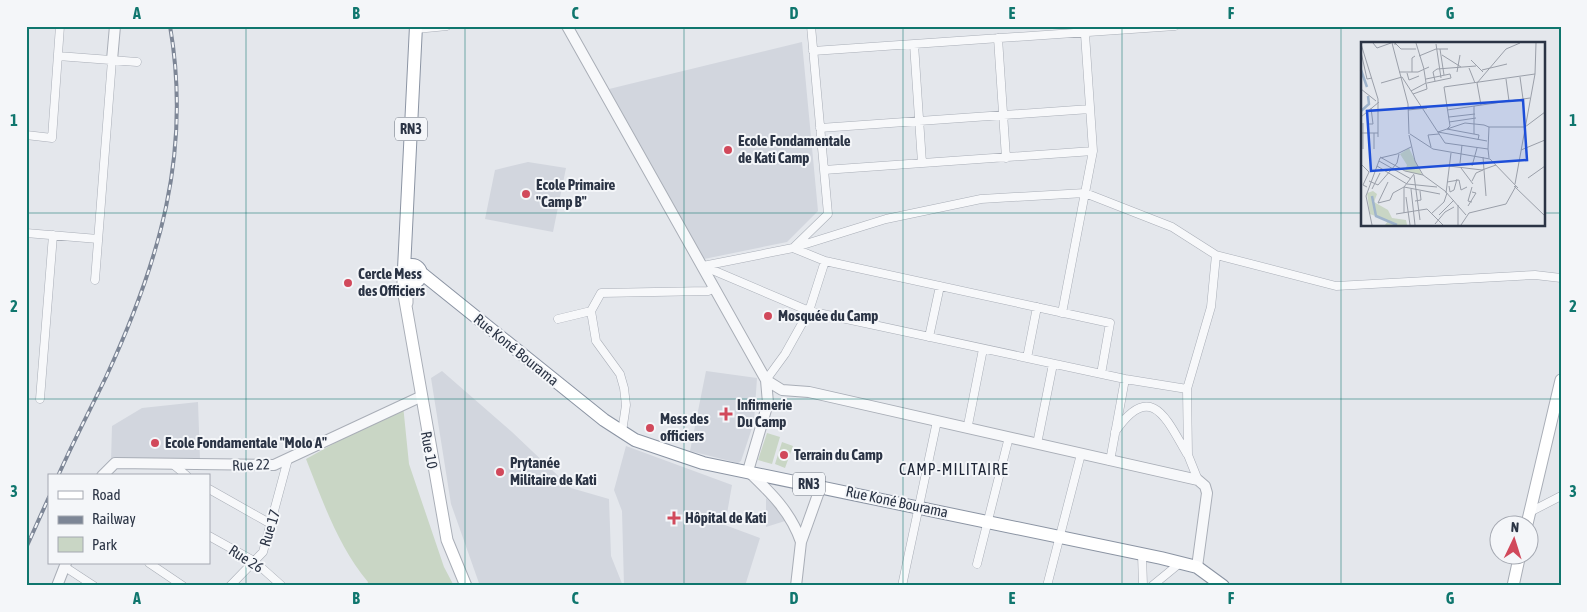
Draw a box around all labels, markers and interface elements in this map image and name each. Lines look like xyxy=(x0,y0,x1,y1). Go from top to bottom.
text: A xyxy=(132,4,141,22)
text: B xyxy=(352,4,360,22)
text: C xyxy=(571,4,579,22)
text: D xyxy=(790,4,799,22)
text: E xyxy=(1009,4,1016,22)
text: F xyxy=(1228,4,1235,22)
text: G xyxy=(1446,4,1455,22)
inset map xyxy=(1361,42,1544,226)
text: 1 xyxy=(10,111,18,129)
text: 1 xyxy=(1569,111,1577,129)
road number: RN3 xyxy=(395,118,427,140)
place label: Ecole Fondamentale de Kati Camp xyxy=(738,132,851,166)
marker: Ecole Fondamentale de Kati Camp xyxy=(722,144,734,156)
place label: Ecole Primaire "Camp B" xyxy=(536,176,616,210)
marker: Ecole Primaire "Camp B" xyxy=(520,188,532,200)
place label: Cercle Mess des Officiers xyxy=(358,265,426,299)
marker: Cercle Mess des Officiers xyxy=(342,277,354,289)
text: 2 xyxy=(10,297,18,315)
text: 2 xyxy=(1569,297,1577,315)
place label: Mosquée du Camp xyxy=(778,307,878,324)
street label: Rue Koné Bourama xyxy=(470,310,562,389)
marker: Mosquée du Camp xyxy=(762,310,774,322)
place label: Infirmerie Du Camp xyxy=(737,396,793,430)
marker: Infirmerie Du Camp xyxy=(719,407,733,421)
place label: Mess des officiers xyxy=(660,410,709,444)
marker: Mess des officiers xyxy=(644,422,656,434)
street label: Rue 10 xyxy=(418,430,441,470)
place label: Ecole Fondamentale "Molo A" xyxy=(165,434,327,451)
marker: Ecole Fondamentale "Molo A" xyxy=(149,437,161,449)
place label: Terrain du Camp xyxy=(794,446,883,463)
marker: Terrain du Camp xyxy=(778,449,790,461)
place label: Prytanée Militaire de Kati xyxy=(510,454,597,488)
street label: Rue 22 xyxy=(232,455,270,474)
district label: CAMP-MILITAIRE xyxy=(899,460,1009,478)
marker: Prytanée Militaire de Kati xyxy=(494,466,506,478)
road number: RN3 xyxy=(793,472,825,496)
legend xyxy=(48,474,210,564)
text: 3 xyxy=(10,482,18,500)
street label: Rue Koné Bourama xyxy=(844,482,950,521)
text: 3 xyxy=(1569,482,1577,500)
text: Road xyxy=(92,486,121,503)
street label: Rue 17 xyxy=(256,507,283,548)
place label: Hôpital de Kati xyxy=(685,509,766,526)
text: Railway xyxy=(92,510,136,527)
marker: Hôpital de Kati xyxy=(667,511,681,525)
north arrow xyxy=(1490,514,1540,564)
text: N xyxy=(1510,519,1520,535)
text: Park xyxy=(92,536,117,553)
street label: Rue 26 xyxy=(226,541,267,576)
text: A xyxy=(132,589,141,607)
text: B xyxy=(352,589,360,607)
text: C xyxy=(571,589,579,607)
text: D xyxy=(790,589,799,607)
text: E xyxy=(1009,589,1016,607)
text: F xyxy=(1228,589,1235,607)
text: G xyxy=(1446,589,1455,607)

